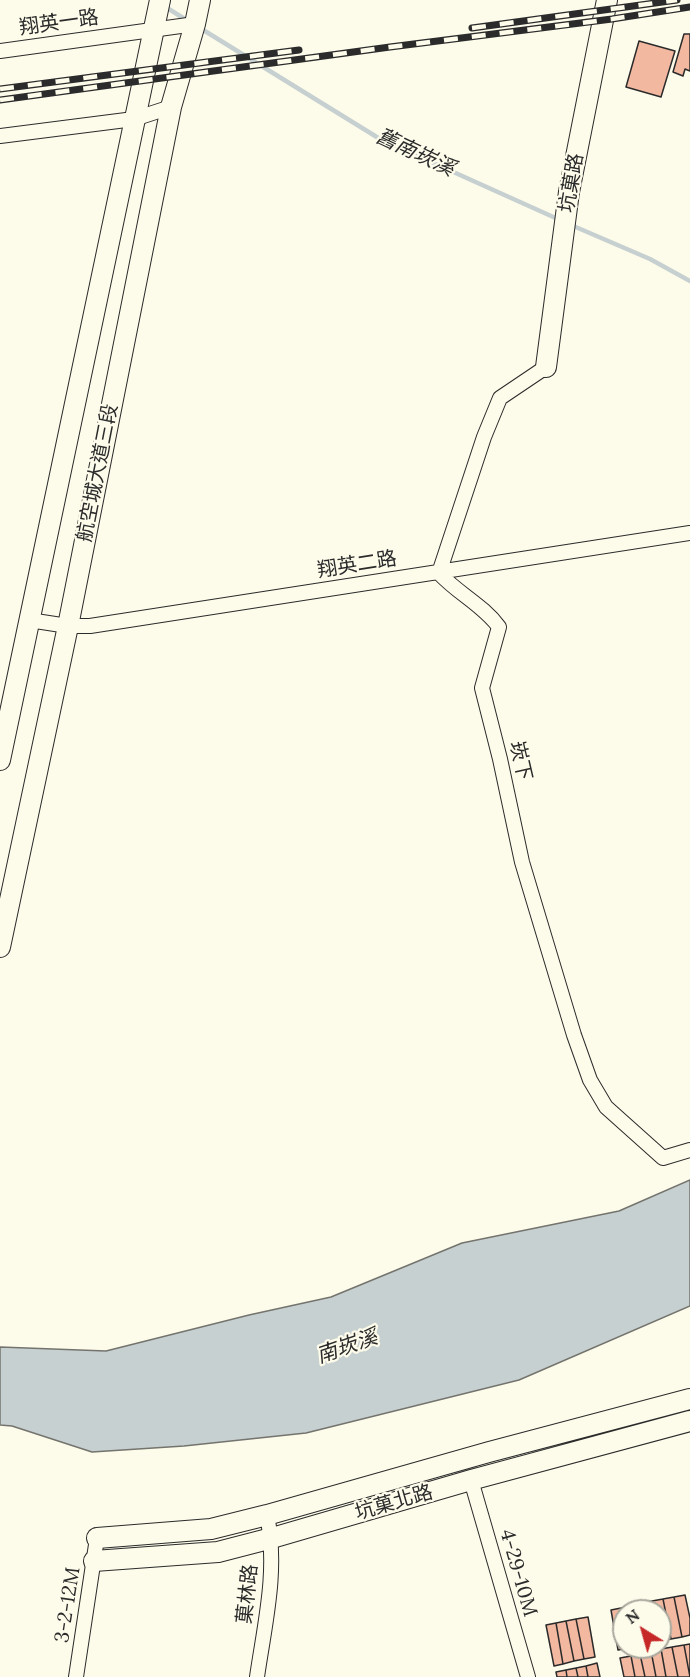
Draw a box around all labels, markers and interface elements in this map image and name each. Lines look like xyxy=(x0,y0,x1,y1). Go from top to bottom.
street label: 翔英一路 xyxy=(18,6,100,40)
water label: 舊南崁溪 xyxy=(372,124,458,182)
street label: 坑菓路 xyxy=(555,151,589,215)
street label: 航空城大道三段 xyxy=(73,402,123,544)
street label: 翔英二路 xyxy=(316,547,398,583)
street label: 崁下 xyxy=(504,739,536,783)
water label: 南崁溪 xyxy=(313,1325,381,1369)
street label: 坑菓北路 xyxy=(352,1480,436,1526)
street label: 4-29-10M xyxy=(494,1527,542,1619)
street label: 菓林路 xyxy=(233,1563,263,1625)
street label: 3-2-12M xyxy=(50,1565,86,1645)
north arrow xyxy=(612,1599,672,1659)
text: N xyxy=(621,1605,643,1628)

